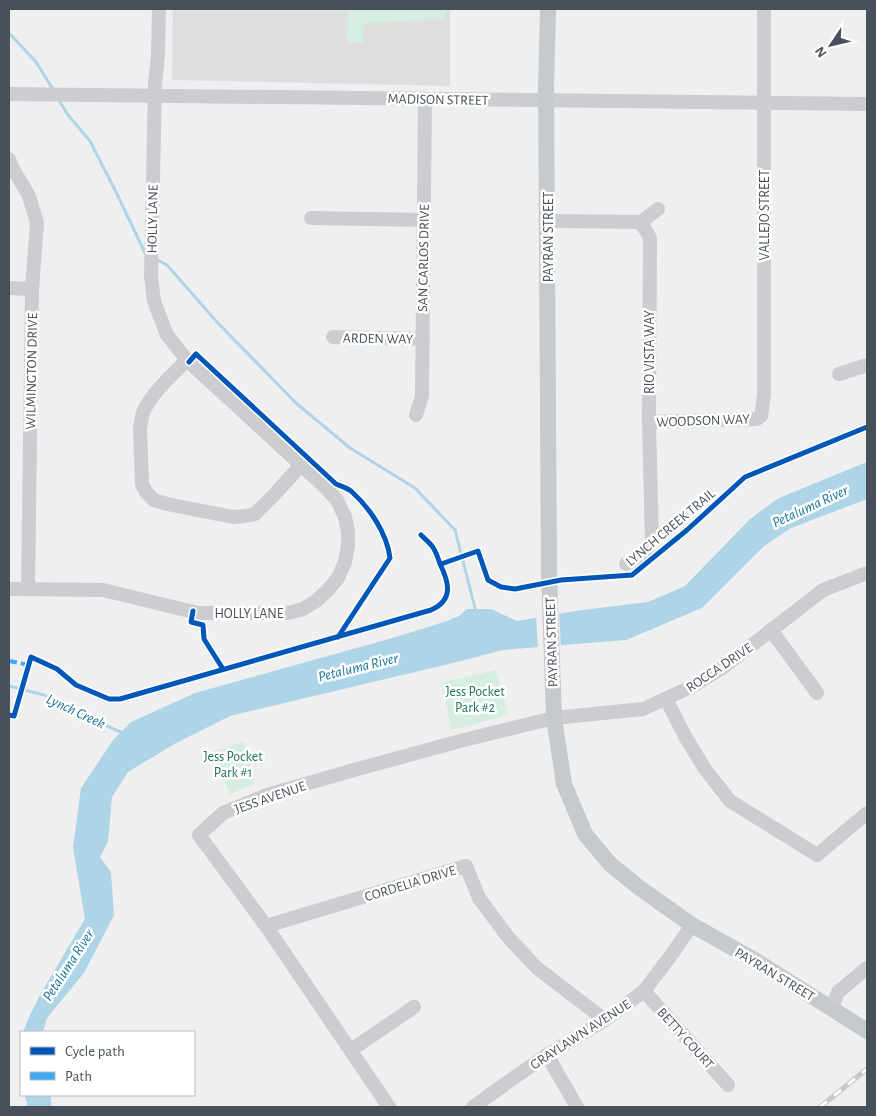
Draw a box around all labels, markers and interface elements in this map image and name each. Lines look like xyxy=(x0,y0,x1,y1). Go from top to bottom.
north arrow xyxy=(806,20,856,70)
text: N xyxy=(813,44,830,60)
street label: MADISON STREET xyxy=(388,92,489,108)
street label: VALLEJO STREET xyxy=(758,169,772,260)
street label: HOLLY LANE xyxy=(145,184,161,254)
street label: PAYRAN STREET xyxy=(542,192,556,282)
street label: SAN CARLOS DRIVE xyxy=(416,204,432,312)
street label: RIO VISTA WAY xyxy=(643,309,657,394)
street label: WILMINGTON DRIVE xyxy=(24,312,40,429)
street label: ARDEN WAY xyxy=(343,331,414,347)
street label: WOODSON WAY xyxy=(656,412,751,430)
water label: Petaluma River xyxy=(770,482,851,531)
street label: LYNCH CREEK TRAIL xyxy=(623,486,718,569)
street label: PAYRAN STREET xyxy=(543,596,561,687)
street label: HOLLY LANE xyxy=(214,607,284,621)
street label: ROCCA DRIVE xyxy=(684,641,755,695)
water label: Petaluma River xyxy=(317,650,401,685)
park label: Jess Pocket Park #2 xyxy=(445,685,505,715)
water label: Lynch Creek xyxy=(44,691,108,732)
park label: Jess Pocket Park #1 xyxy=(203,750,263,780)
street label: JESS AVENUE xyxy=(233,779,308,817)
street label: CORDELIA DRIVE xyxy=(363,863,458,904)
water label: Petaluma River xyxy=(40,926,98,1004)
street label: PAYRAN STREET xyxy=(732,946,817,1004)
street label: GRAYLAWN AVENUE xyxy=(528,997,633,1072)
street label: BETTY COURT xyxy=(654,1005,716,1072)
legend xyxy=(20,1031,195,1096)
text: Cycle path xyxy=(65,1044,125,1059)
text: Path xyxy=(65,1069,92,1084)

